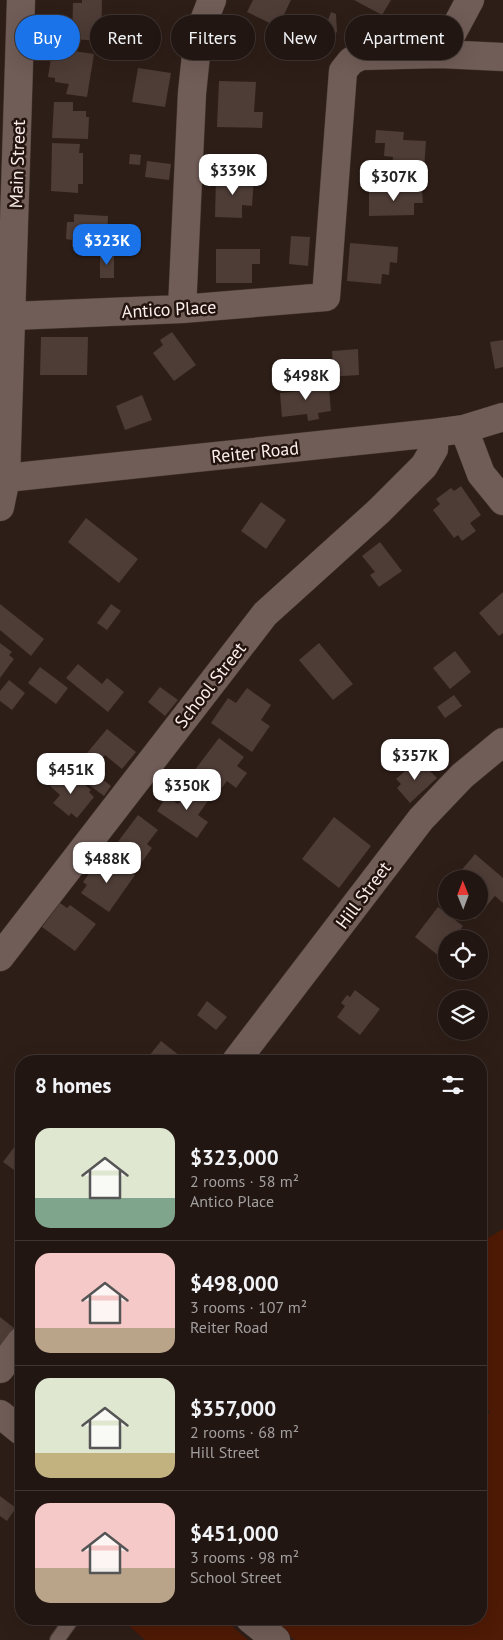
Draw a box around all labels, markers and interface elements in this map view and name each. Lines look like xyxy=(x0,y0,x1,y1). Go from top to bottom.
chip: Buy xyxy=(15,15,80,60)
chip: Rent xyxy=(90,15,161,60)
chip: Filters xyxy=(171,15,255,60)
chip: New xyxy=(265,15,335,60)
chip: Apartment xyxy=(345,15,463,60)
street label: Main Street xyxy=(4,119,30,209)
pin: $339K xyxy=(198,154,268,196)
text: $339K xyxy=(210,160,256,180)
pin: $307K xyxy=(359,160,429,202)
text: $307K xyxy=(371,166,417,186)
pin: $323K xyxy=(72,224,142,266)
text: $323K xyxy=(84,230,130,250)
street label: Antico Place xyxy=(121,295,217,323)
pin: $498K xyxy=(271,358,341,401)
text: $498K xyxy=(283,365,329,385)
street label: Reiter Road xyxy=(210,436,300,468)
street label: School Street xyxy=(169,637,251,733)
pin: $357K xyxy=(380,738,450,781)
text: $357K xyxy=(392,745,438,765)
pin: $451K xyxy=(36,752,106,795)
text: $451K xyxy=(48,759,94,779)
pin: $350K xyxy=(152,768,222,811)
text: $350K xyxy=(164,775,210,795)
pin: $488K xyxy=(72,842,142,884)
text: $488K xyxy=(84,848,130,868)
street label: Hill Street xyxy=(330,857,396,933)
north arrow xyxy=(438,870,488,920)
map controls xyxy=(438,870,488,1040)
button: locate xyxy=(438,930,488,980)
button: layers xyxy=(438,990,488,1040)
icon: filters xyxy=(439,1071,467,1099)
text: 8 homes xyxy=(35,1072,111,1099)
text: $323,000 xyxy=(190,1144,279,1171)
icon: home xyxy=(75,1148,135,1208)
text: 2 rooms · 58 m² xyxy=(190,1171,299,1191)
text: Antico Place xyxy=(190,1191,274,1211)
text: $498,000 xyxy=(190,1270,279,1297)
icon: home xyxy=(75,1273,135,1333)
text: 3 rooms · 107 m² xyxy=(190,1297,307,1317)
text: Reiter Road xyxy=(190,1317,268,1337)
text: $357,000 xyxy=(190,1395,276,1422)
icon: home xyxy=(75,1398,135,1458)
text: 2 rooms · 68 m² xyxy=(190,1422,299,1442)
text: Hill Street xyxy=(190,1442,260,1462)
text: $451,000 xyxy=(190,1520,279,1547)
icon: home xyxy=(75,1523,135,1583)
text: 3 rooms · 98 m² xyxy=(190,1547,299,1567)
text: School Street xyxy=(190,1567,281,1587)

